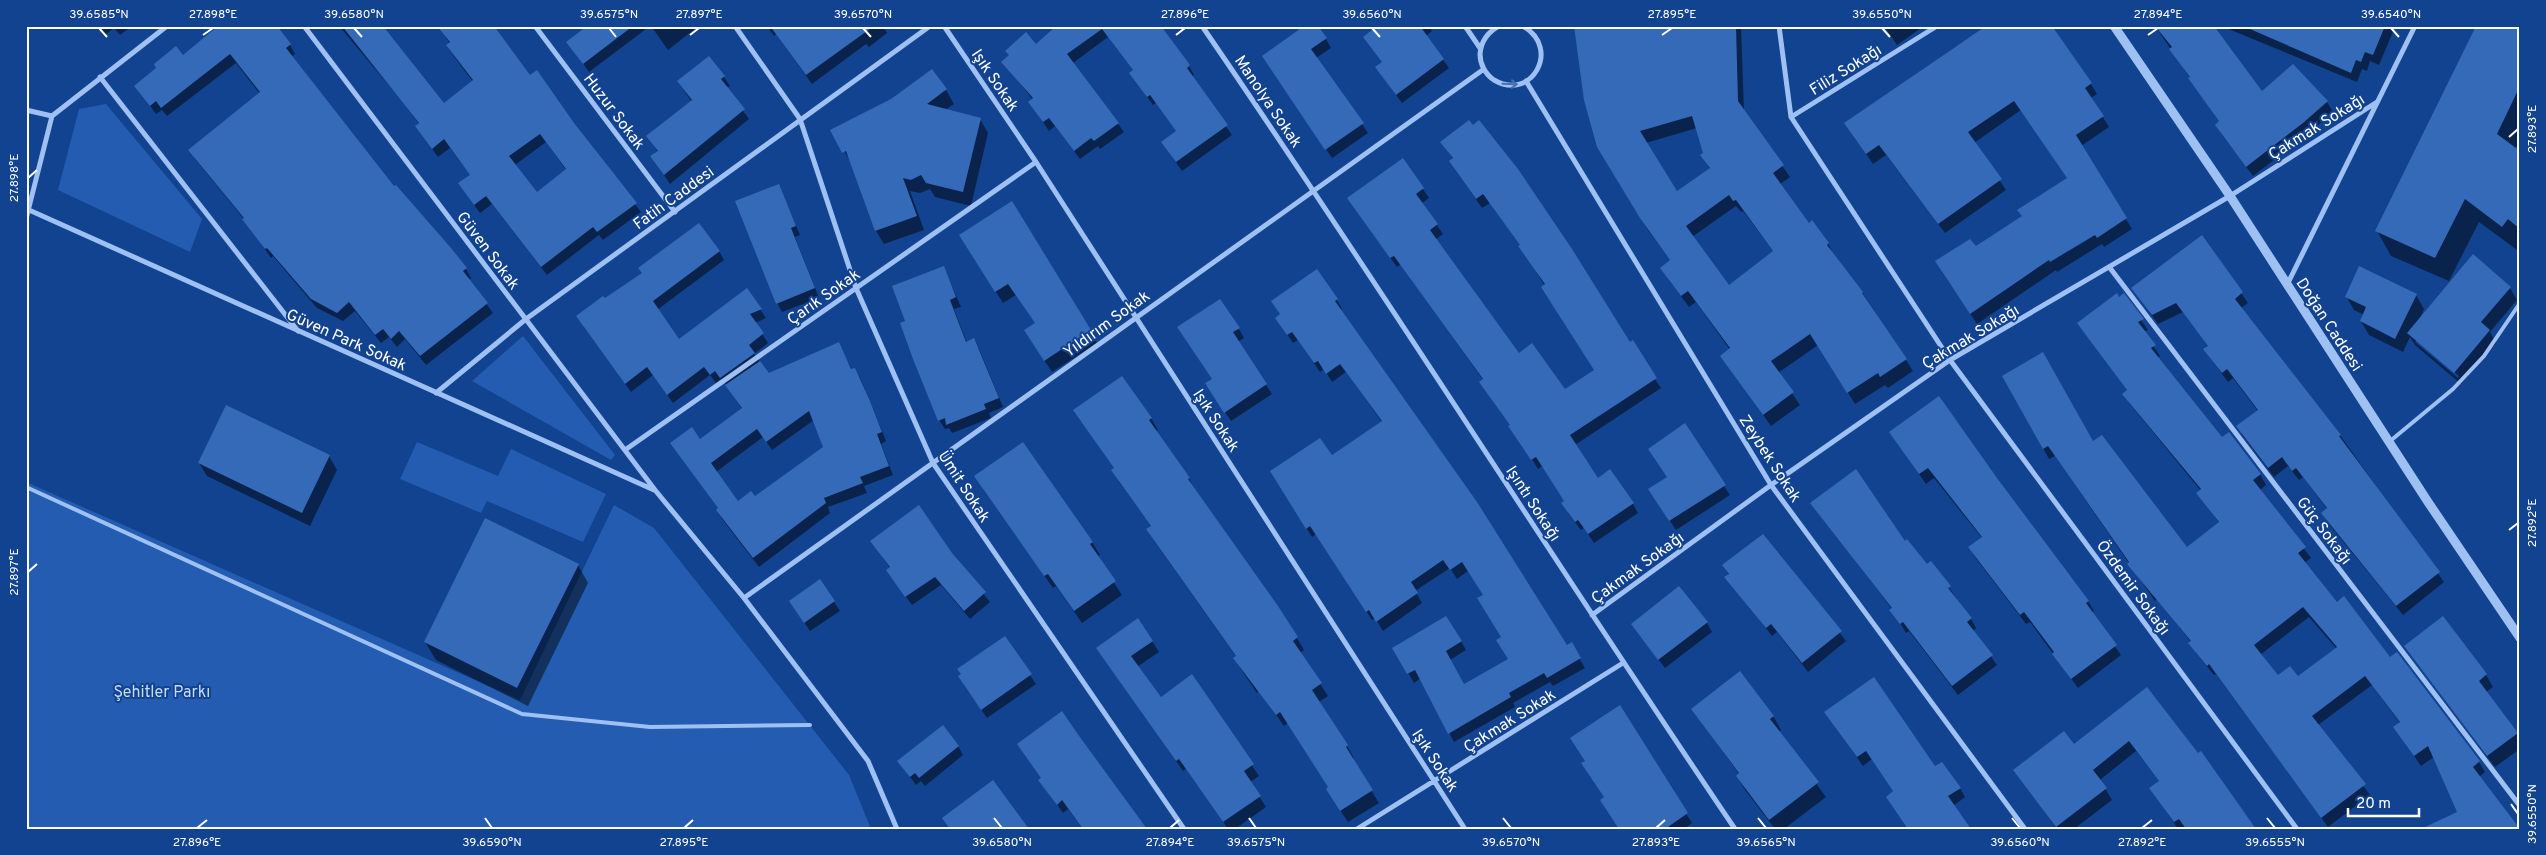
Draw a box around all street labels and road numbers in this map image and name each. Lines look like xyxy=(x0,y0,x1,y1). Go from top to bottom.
street label: Filiz Sokağı xyxy=(1806,41,1886,101)
street label: Işık Sokak xyxy=(966,46,1023,116)
street label: Manolya Sokak xyxy=(1229,52,1306,152)
street label: Huzur Sokak xyxy=(578,70,649,154)
street label: Çakmak Sokağı xyxy=(2265,90,2369,165)
street label: Fatih Caddesi xyxy=(630,162,719,235)
street label: Güven Sokak xyxy=(451,208,523,294)
street label: Çarık Sokak xyxy=(784,265,865,330)
street label: Doğan Caddesi xyxy=(2291,275,2366,376)
street label: Yıldırım Sokak xyxy=(1060,287,1154,363)
street label: Çakmak Sokağı xyxy=(1919,301,2023,375)
street label: Güven Park Sokak xyxy=(283,305,409,376)
street label: Işık Sokak xyxy=(1188,386,1243,456)
street label: Zeybek Sokak xyxy=(1734,412,1805,507)
street label: Ümit Sokak xyxy=(933,446,996,527)
street label: Işıntı Sokağı xyxy=(1501,463,1564,546)
street label: Güç Sokağı xyxy=(2291,493,2355,569)
street label: Çakmak Sokağı xyxy=(1588,528,1688,609)
street label: Özdemir Sokağı xyxy=(2091,535,2175,640)
street label: Çakmak Sokak xyxy=(1460,685,1560,758)
street label: Işık Sokak xyxy=(1407,726,1462,796)

